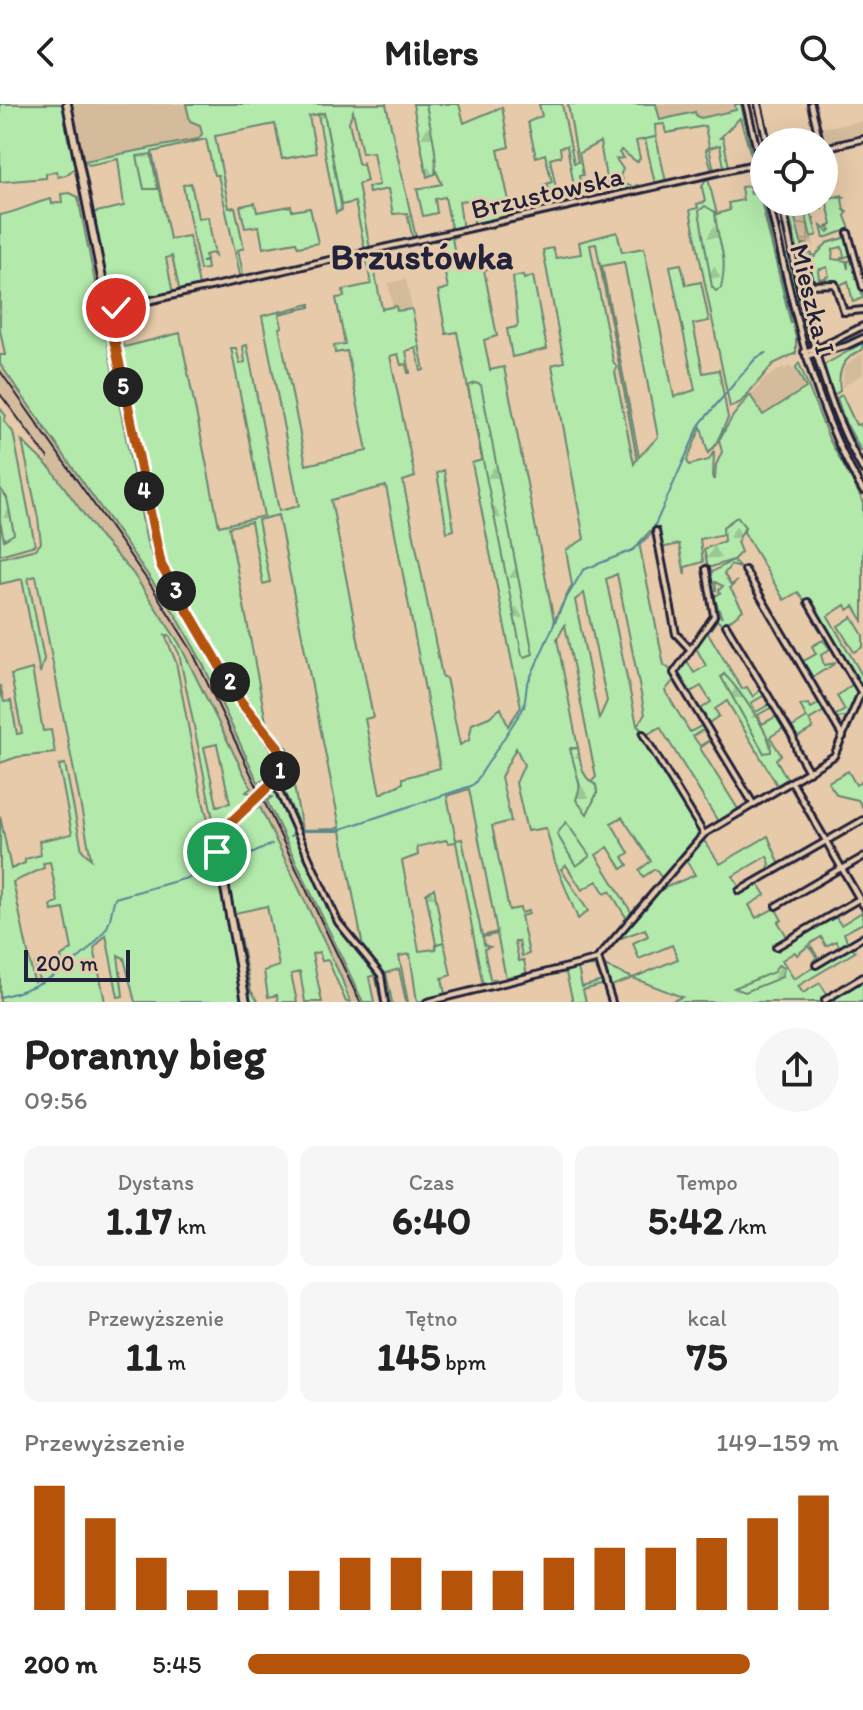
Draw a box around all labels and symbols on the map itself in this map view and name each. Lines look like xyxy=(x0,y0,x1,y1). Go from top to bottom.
street label: Brzustowska xyxy=(467,158,627,226)
district label: Brzustówka xyxy=(331,235,514,278)
street label: Mieszka I xyxy=(783,240,843,358)
pin xyxy=(82,274,150,342)
pin: 5 xyxy=(103,367,143,407)
pin: 4 xyxy=(124,471,164,511)
pin: 3 xyxy=(156,571,196,611)
pin: 2 xyxy=(210,662,250,702)
pin: 1 xyxy=(260,751,300,791)
pin xyxy=(183,818,251,886)
scale bar xyxy=(24,946,130,982)

